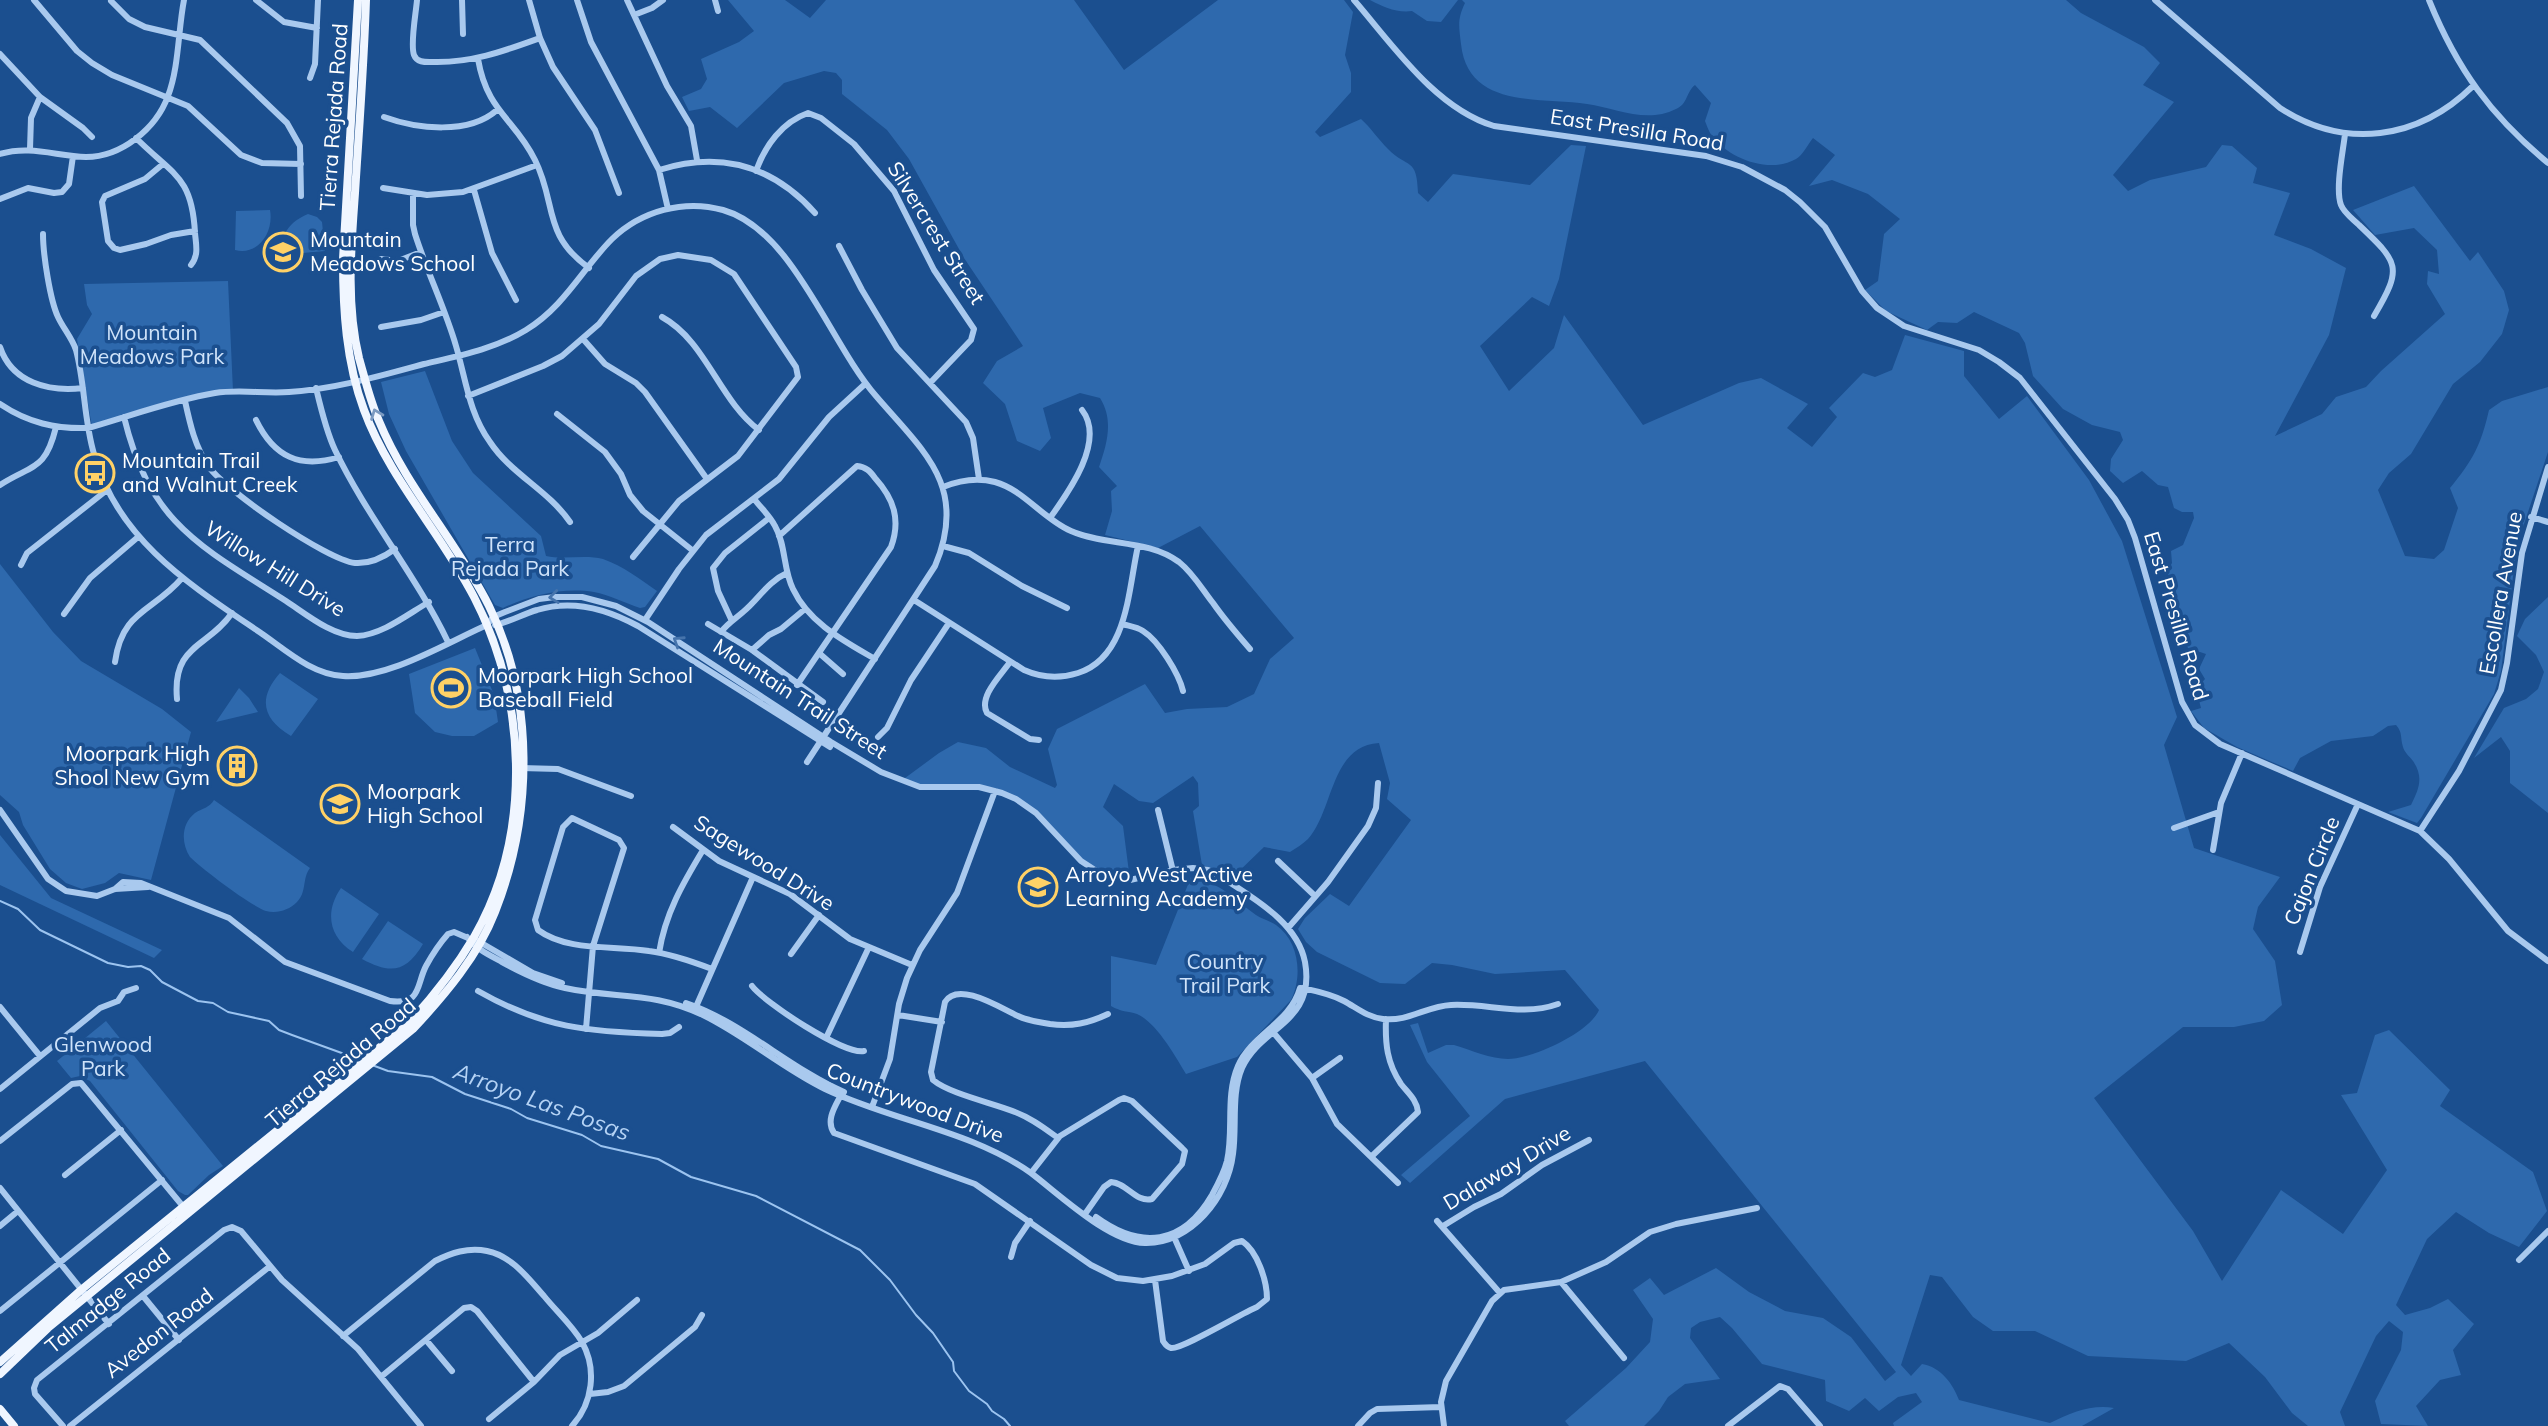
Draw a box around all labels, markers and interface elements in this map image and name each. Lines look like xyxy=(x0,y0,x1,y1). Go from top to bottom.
street label: Tierra Rejada Road xyxy=(313,22,353,212)
street label: East Presilla Road xyxy=(1549,102,1726,156)
street label: Silvercrest Street xyxy=(882,156,991,309)
place label: Mountain Meadows School xyxy=(310,226,475,276)
school or university icon: Mountain Meadows School xyxy=(262,231,304,273)
park label: Mountain Meadows Park xyxy=(80,319,224,369)
one-way arrow xyxy=(371,409,385,421)
place label: Mountain Trail and Walnut Creek xyxy=(122,447,298,497)
bus stop icon: Mountain Trail and Walnut Creek xyxy=(74,452,116,494)
street label: Escollera Avenue xyxy=(2473,509,2527,676)
street label: Willow Hill Drive xyxy=(200,514,351,622)
street label: East Presilla Road xyxy=(2139,528,2215,703)
park label: Terra Rejada Park xyxy=(451,531,569,581)
one-way arrow xyxy=(548,590,560,605)
street label: Mountain Trail Street xyxy=(709,632,892,764)
one-way arrow xyxy=(672,637,685,650)
place label: Moorpark High School Baseball Field xyxy=(478,662,693,712)
sports icon: Moorpark High School Baseball Field xyxy=(430,667,472,709)
place label: Moorpark High Shool New Gym xyxy=(55,740,210,790)
building icon: Moorpark High Shool New Gym xyxy=(216,745,258,787)
place label: Moorpark High School xyxy=(367,778,483,828)
school or university icon: Moorpark High School xyxy=(319,783,361,825)
street label: Sagewood Drive xyxy=(690,809,839,916)
street label: Cajon Circle xyxy=(2277,812,2345,929)
place label: Arroyo West Active Learning Academy xyxy=(1065,861,1253,911)
school or university icon: Arroyo West Active Learning Academy xyxy=(1017,866,1059,908)
park label: Country Trail Park xyxy=(1180,948,1271,998)
street label: Tierra Rejada Road xyxy=(260,992,421,1133)
park label: Glenwood Park xyxy=(54,1031,152,1081)
water label: Arroyo Las Posas xyxy=(449,1056,634,1147)
street label: Countrywood Drive xyxy=(823,1056,1008,1148)
street label: Dalaway Drive xyxy=(1438,1119,1575,1215)
street label: Talmadge Road xyxy=(40,1242,175,1359)
street label: Avedon Road xyxy=(99,1282,218,1383)

